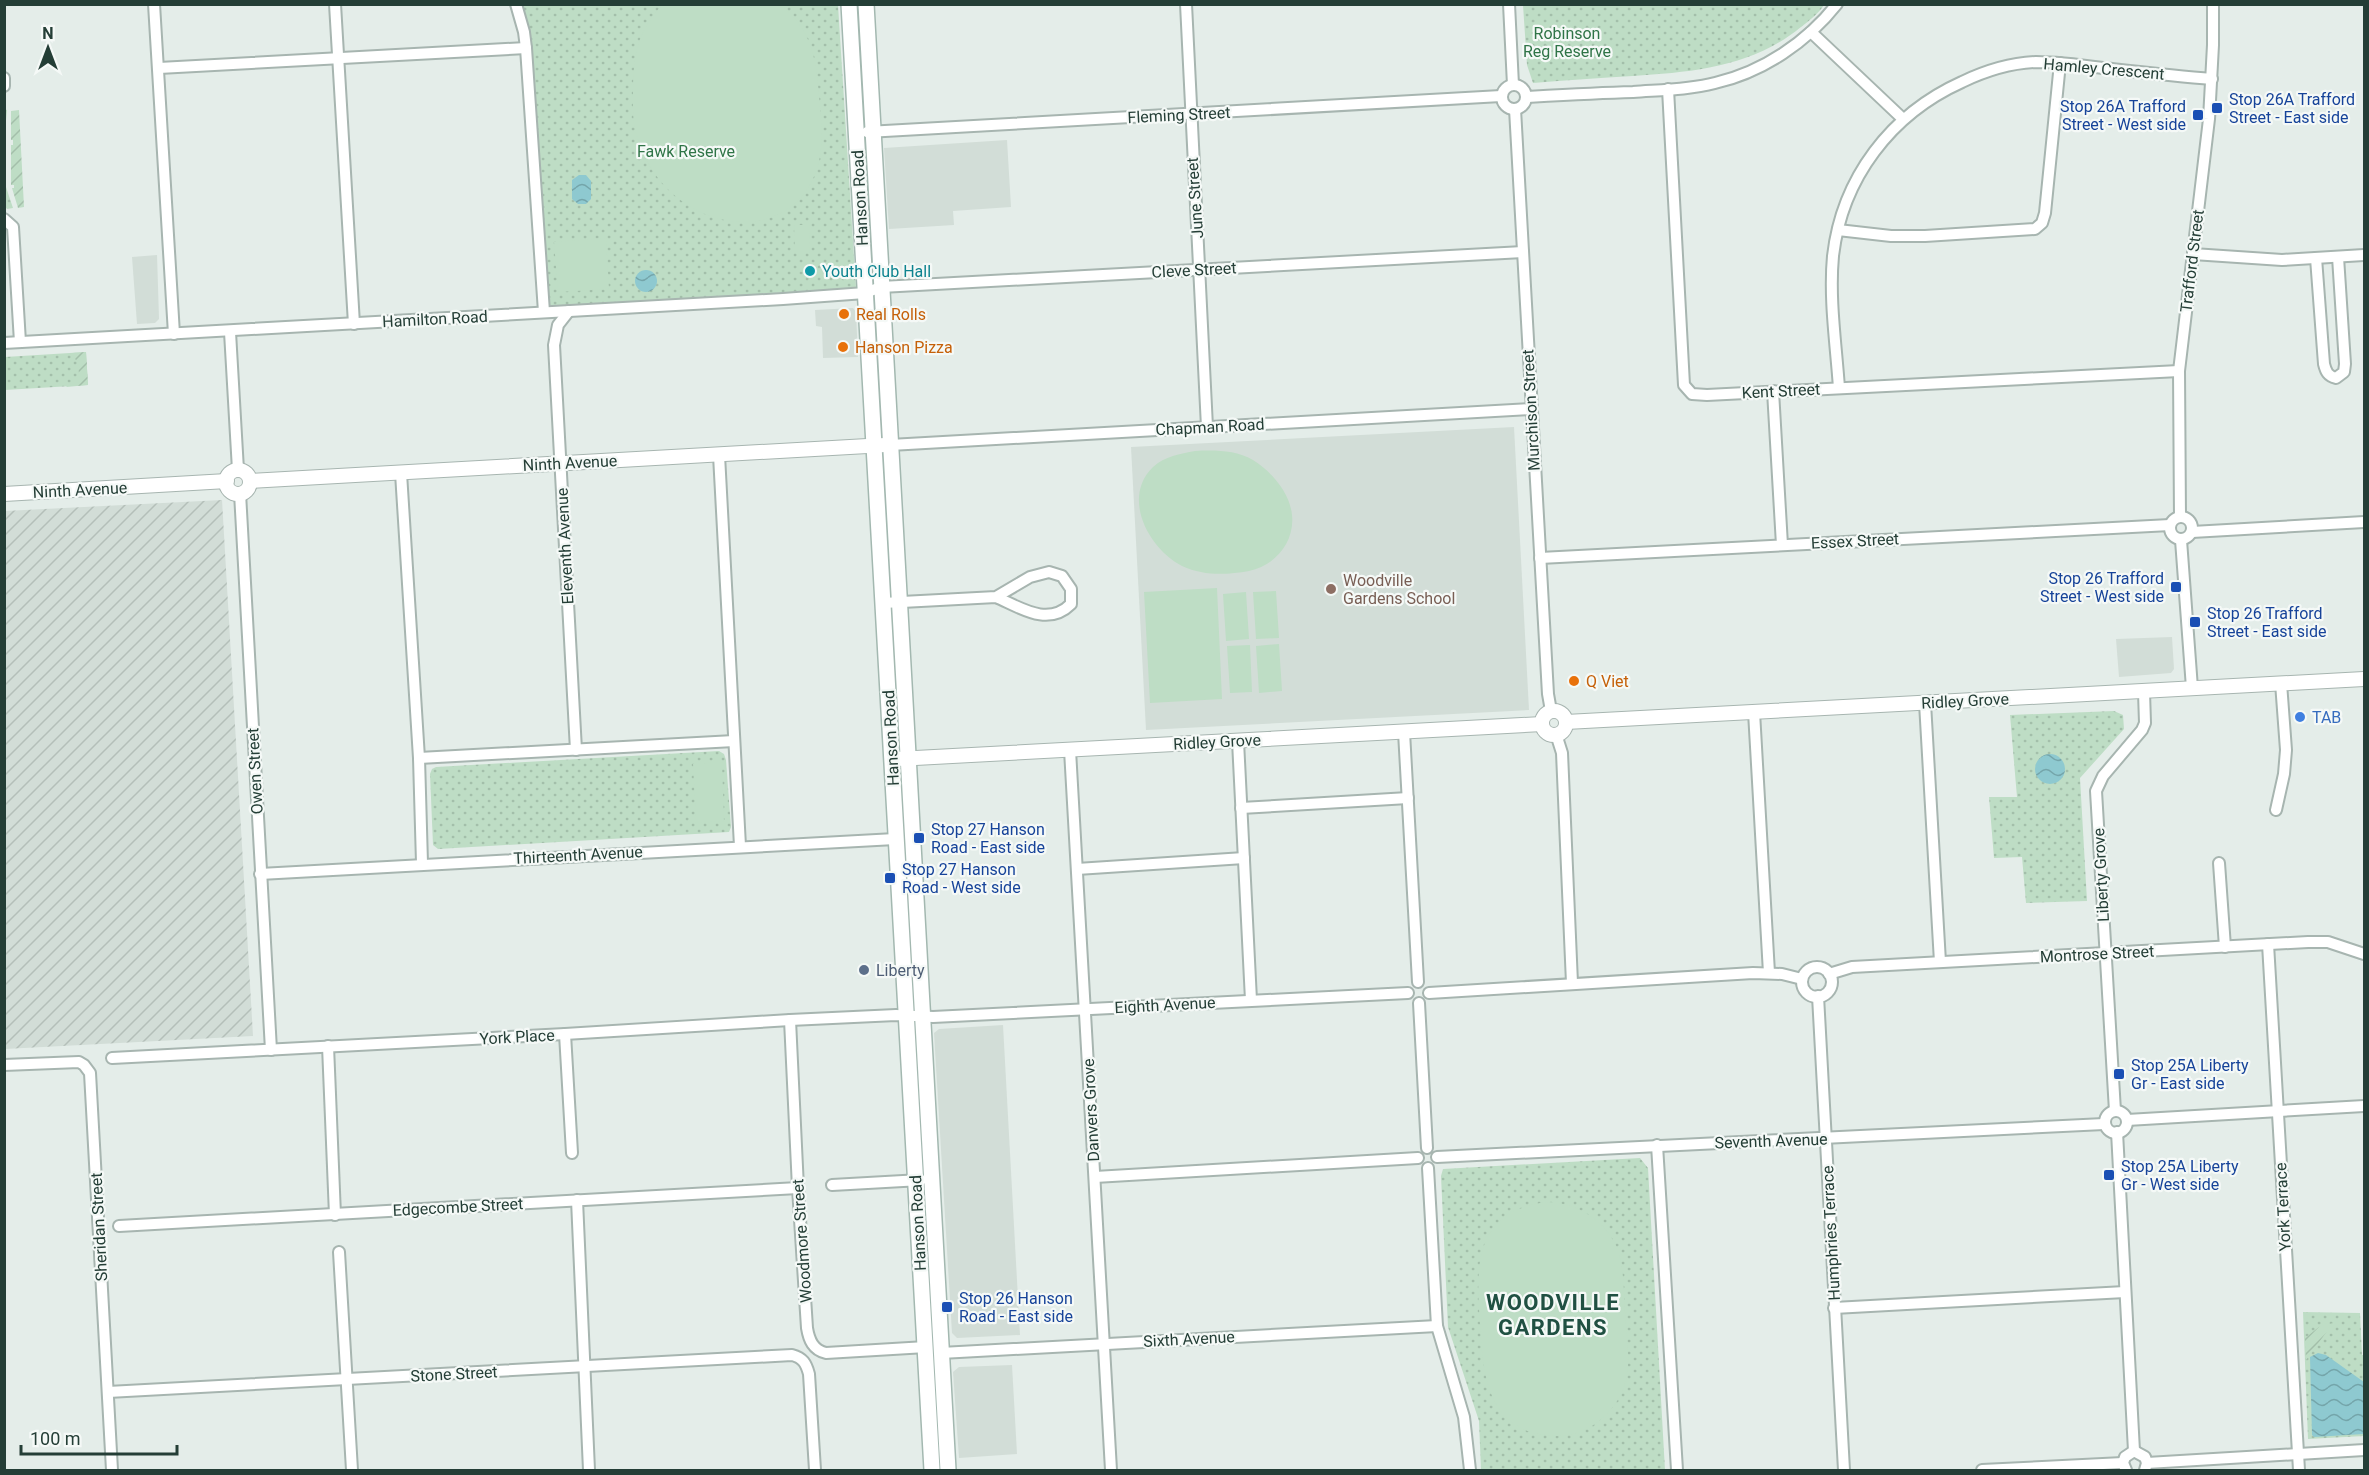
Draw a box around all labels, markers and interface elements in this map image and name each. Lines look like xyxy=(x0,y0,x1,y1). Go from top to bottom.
north arrow xyxy=(18,18,78,78)
text: N xyxy=(42,24,54,43)
park label: Robinson Reg Reserve xyxy=(1523,24,1611,61)
street label: Hamley Crescent xyxy=(2043,54,2165,84)
place label: Stop 26A Trafford Street - East side xyxy=(2229,90,2355,127)
place label: Stop 26A Trafford Street - West side xyxy=(2060,97,2186,134)
marker: Stop 26A Trafford Street - East side xyxy=(2210,101,2224,115)
street label: Fleming Street xyxy=(1127,103,1231,127)
marker: Stop 26A Trafford Street - West side xyxy=(2191,108,2205,122)
park label: Fawk Reserve xyxy=(637,142,735,161)
street label: Hanson Road xyxy=(848,150,872,246)
street label: June Street xyxy=(1183,157,1207,239)
street label: Trafford Street xyxy=(2176,208,2208,314)
street label: Cleve Street xyxy=(1151,258,1237,282)
place label: Youth Club Hall xyxy=(822,262,931,281)
marker: Youth Club Hall xyxy=(803,264,817,278)
place label: Real Rolls xyxy=(856,305,926,324)
street label: Hamilton Road xyxy=(382,307,488,331)
marker: Real Rolls xyxy=(837,307,851,321)
place label: Hanson Pizza xyxy=(855,338,953,357)
marker: Hanson Pizza xyxy=(836,340,850,354)
street label: Murchison Street xyxy=(1518,349,1544,471)
street label: Kent Street xyxy=(1741,379,1821,403)
street label: Chapman Road xyxy=(1155,415,1265,439)
street label: Ninth Avenue xyxy=(522,451,618,475)
street label: Ninth Avenue xyxy=(32,478,128,502)
street label: Eleventh Avenue xyxy=(552,487,578,605)
street label: Essex Street xyxy=(1810,529,1900,553)
place label: Stop 26 Trafford Street - West side xyxy=(2040,569,2164,606)
place label: Woodville Gardens School xyxy=(1343,571,1455,608)
marker: Stop 26 Trafford Street - West side xyxy=(2169,580,2183,594)
marker: Woodville Gardens School xyxy=(1324,582,1338,596)
place label: Stop 26 Trafford Street - East side xyxy=(2207,604,2326,641)
marker: Stop 26 Trafford Street - East side xyxy=(2188,615,2202,629)
place label: Q Viet xyxy=(1586,672,1629,691)
marker: Q Viet xyxy=(1567,674,1581,688)
street label: Ridley Grove xyxy=(1921,689,2009,713)
street label: Hanson Road xyxy=(879,690,903,786)
place label: TAB xyxy=(2312,708,2341,727)
marker: TAB xyxy=(2293,710,2307,724)
street label: Owen Street xyxy=(243,727,267,815)
street label: Ridley Grove xyxy=(1173,730,1261,754)
place label: Stop 27 Hanson Road - East side xyxy=(931,820,1045,857)
street label: Liberty Grove xyxy=(2089,828,2113,922)
marker: Stop 27 Hanson Road - East side xyxy=(912,831,926,845)
street label: Thirteenth Avenue xyxy=(513,842,643,868)
place label: Stop 27 Hanson Road - West side xyxy=(902,860,1021,897)
marker: Stop 27 Hanson Road - West side xyxy=(883,871,897,885)
street label: Montrose Street xyxy=(2039,942,2155,966)
place label: Liberty xyxy=(876,961,925,980)
marker: Liberty xyxy=(857,963,871,977)
street label: Eighth Avenue xyxy=(1114,993,1216,1017)
street label: York Place xyxy=(479,1026,555,1048)
place label: Stop 25A Liberty Gr - East side xyxy=(2131,1056,2249,1093)
street label: Danvers Grove xyxy=(1079,1058,1103,1162)
marker: Stop 25A Liberty Gr - East side xyxy=(2112,1067,2126,1081)
street label: Seventh Avenue xyxy=(1714,1130,1828,1152)
place label: Stop 25A Liberty Gr - West side xyxy=(2121,1157,2239,1194)
street label: York Terrace xyxy=(2271,1162,2295,1252)
street label: Humphries Terrace xyxy=(1818,1165,1844,1301)
marker: Stop 25A Liberty Gr - West side xyxy=(2102,1168,2116,1182)
street label: Sheridan Street xyxy=(87,1172,111,1282)
street label: Hanson Road xyxy=(906,1175,930,1271)
street label: Woodmore Street xyxy=(788,1178,816,1304)
street label: Edgecombe Street xyxy=(392,1194,524,1220)
place label: Stop 26 Hanson Road - East side xyxy=(959,1289,1073,1326)
district label: WOODVILLE GARDENS xyxy=(1486,1290,1620,1340)
marker: Stop 26 Hanson Road - East side xyxy=(940,1300,954,1314)
street label: Sixth Avenue xyxy=(1143,1327,1235,1351)
street label: Stone Street xyxy=(410,1362,498,1386)
scale bar xyxy=(21,1418,177,1456)
text: 100 m xyxy=(30,1428,81,1449)

